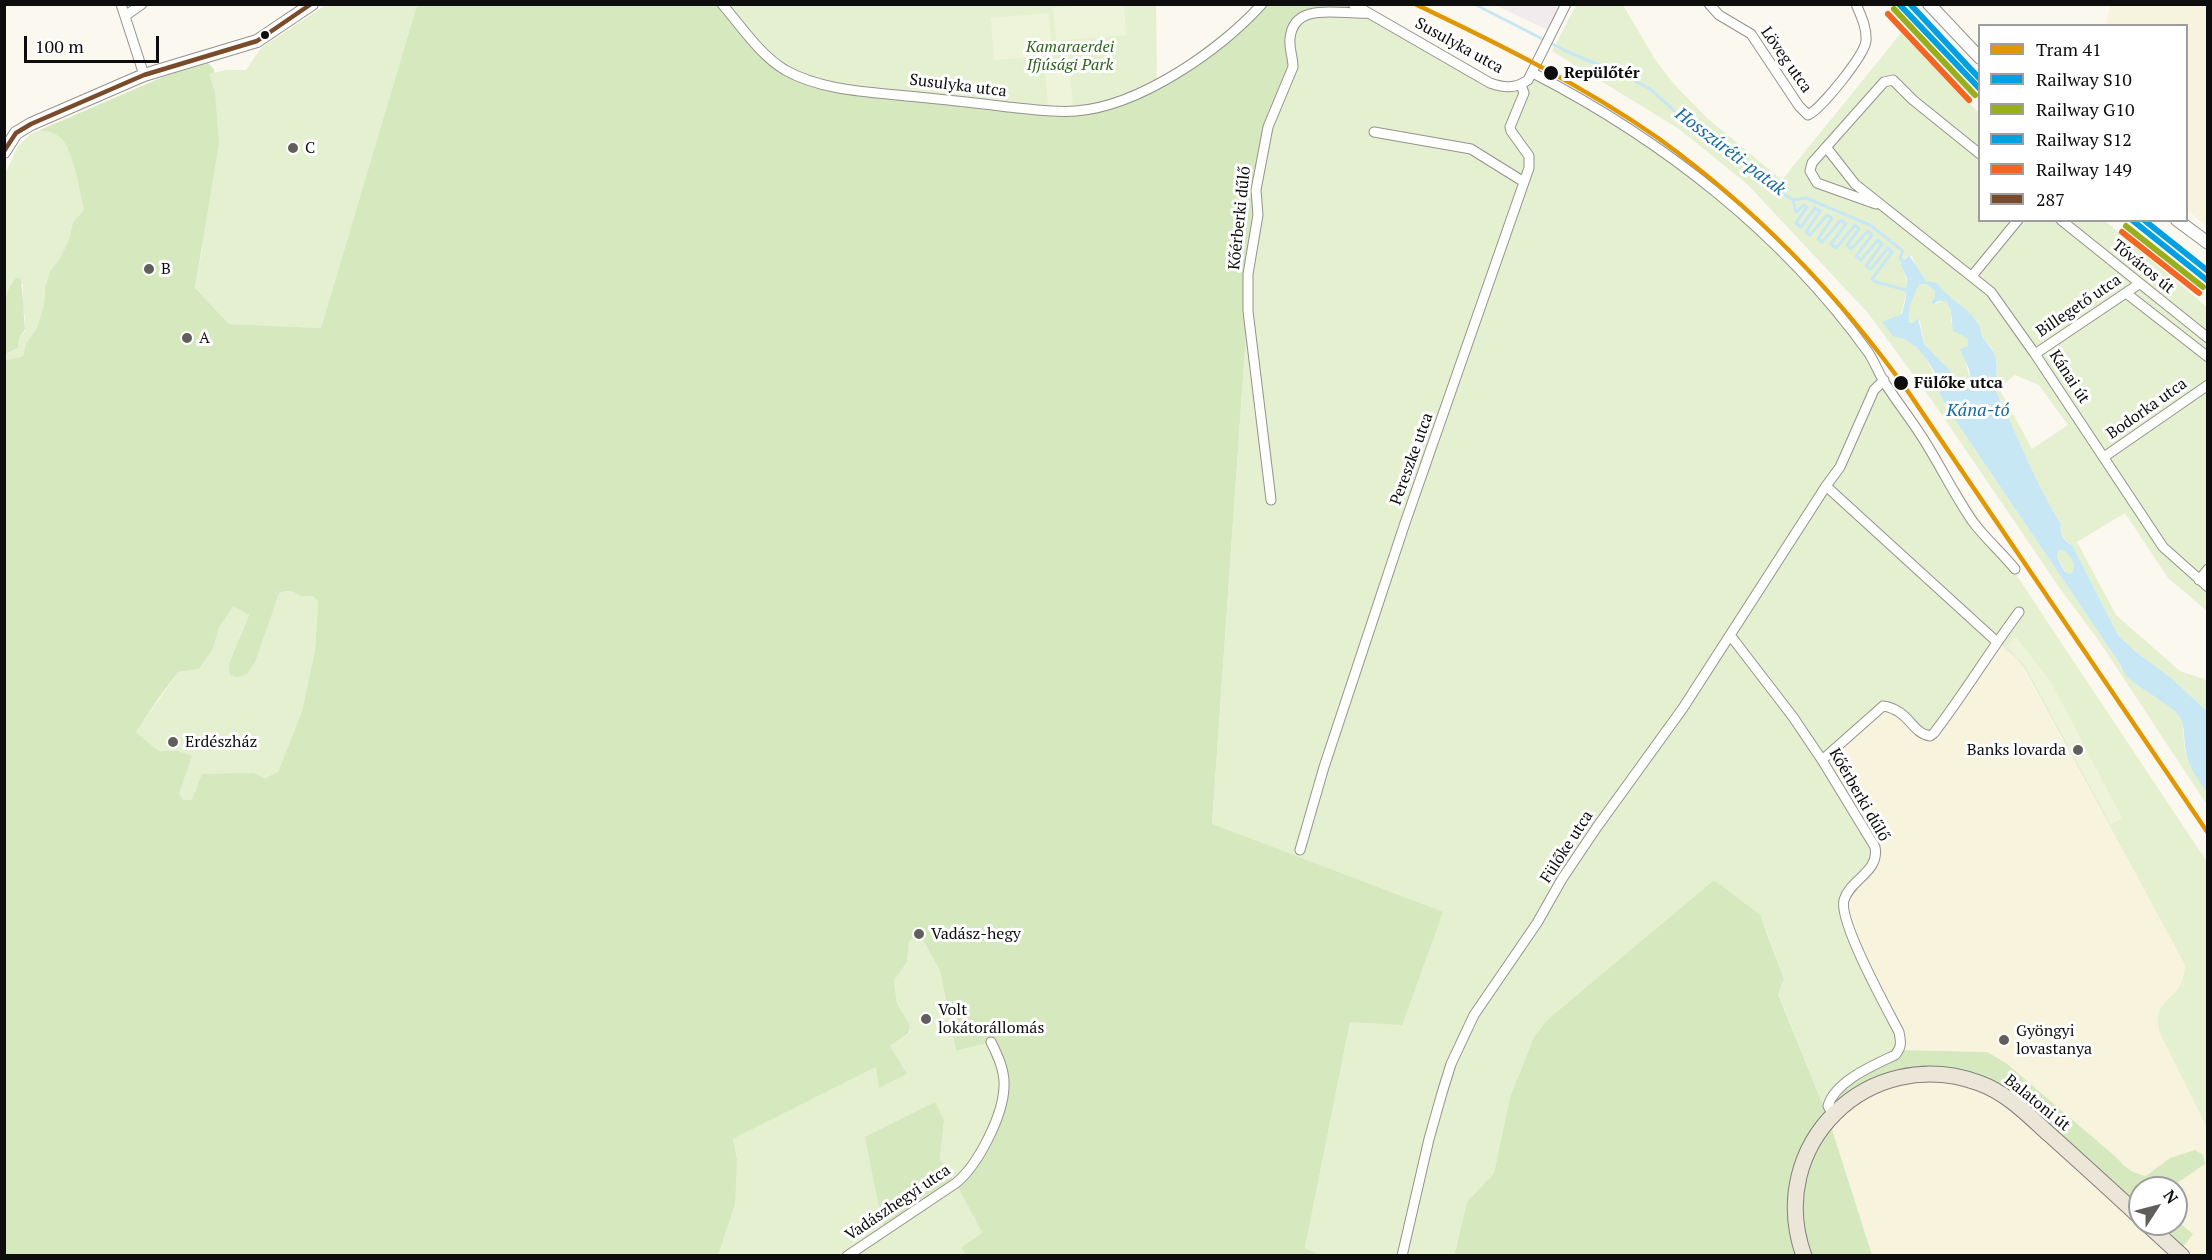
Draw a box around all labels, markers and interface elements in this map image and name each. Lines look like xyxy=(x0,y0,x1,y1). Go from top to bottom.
street label: Susulyka utca xyxy=(1412,14,1506,78)
street label: Löveg utca xyxy=(1756,23,1816,97)
scale bar xyxy=(27,24,162,62)
legend xyxy=(1978,24,2188,222)
unlabelled marker xyxy=(259,29,271,41)
text: 100 m xyxy=(35,34,84,58)
park label: Kamaraerdei Ifjúsági Park xyxy=(1026,37,1114,75)
text: Tram 41 xyxy=(2036,37,2102,61)
place label: Repülőtér xyxy=(1564,63,1640,83)
marker: Repülőtér xyxy=(1542,64,1560,82)
text: Railway S10 xyxy=(2036,67,2132,91)
street label: Susulyka utca xyxy=(908,71,1008,101)
text: Railway G10 xyxy=(2036,97,2135,121)
water label: Hosszúréti-patak xyxy=(1671,104,1789,200)
text: Railway S12 xyxy=(2036,127,2132,151)
place label: C xyxy=(305,138,315,158)
marker: C xyxy=(286,141,300,155)
text: Railway 149 xyxy=(2036,157,2132,181)
street label: Kőérberki dűlő xyxy=(1225,165,1255,271)
text: 287 xyxy=(2036,187,2065,211)
street label: Tóváros út xyxy=(2108,236,2178,298)
place label: B xyxy=(161,259,171,279)
marker: B xyxy=(142,262,156,276)
street label: Billegető utca xyxy=(2033,271,2125,341)
place label: A xyxy=(199,328,210,348)
marker: A xyxy=(180,331,194,345)
street label: Kánai út xyxy=(2045,347,2093,407)
place label: Fülőke utca xyxy=(1914,373,2003,393)
marker: Fülőke utca xyxy=(1892,374,1910,392)
street label: Bodorka utca xyxy=(2103,374,2191,444)
water label: Kána-tó xyxy=(1946,400,2010,422)
street label: Pereszke utca xyxy=(1386,410,1438,508)
place label: Erdészház xyxy=(185,732,257,752)
marker: Erdészház xyxy=(166,735,180,749)
place label: Banks lovarda xyxy=(1967,740,2066,760)
marker: Banks lovarda xyxy=(2071,743,2085,757)
street label: Kőérberki dűlő xyxy=(1825,745,1893,845)
street label: Fülőke utca xyxy=(1537,807,1597,887)
place label: Vadász-hegy xyxy=(931,924,1021,944)
marker: Vadász-hegy xyxy=(912,927,926,941)
place label: Volt lokátorállomás xyxy=(938,1000,1044,1038)
marker: Volt lokátorállomás xyxy=(919,1012,933,1026)
place label: Gyöngyi lovastanya xyxy=(2016,1021,2092,1059)
marker: Gyöngyi lovastanya xyxy=(1997,1033,2011,1047)
street label: Balatoni út xyxy=(2000,1071,2074,1135)
street label: Vadászhegyi utca xyxy=(842,1161,954,1245)
north arrow xyxy=(2128,1176,2188,1236)
text: N xyxy=(2158,1185,2183,1208)

